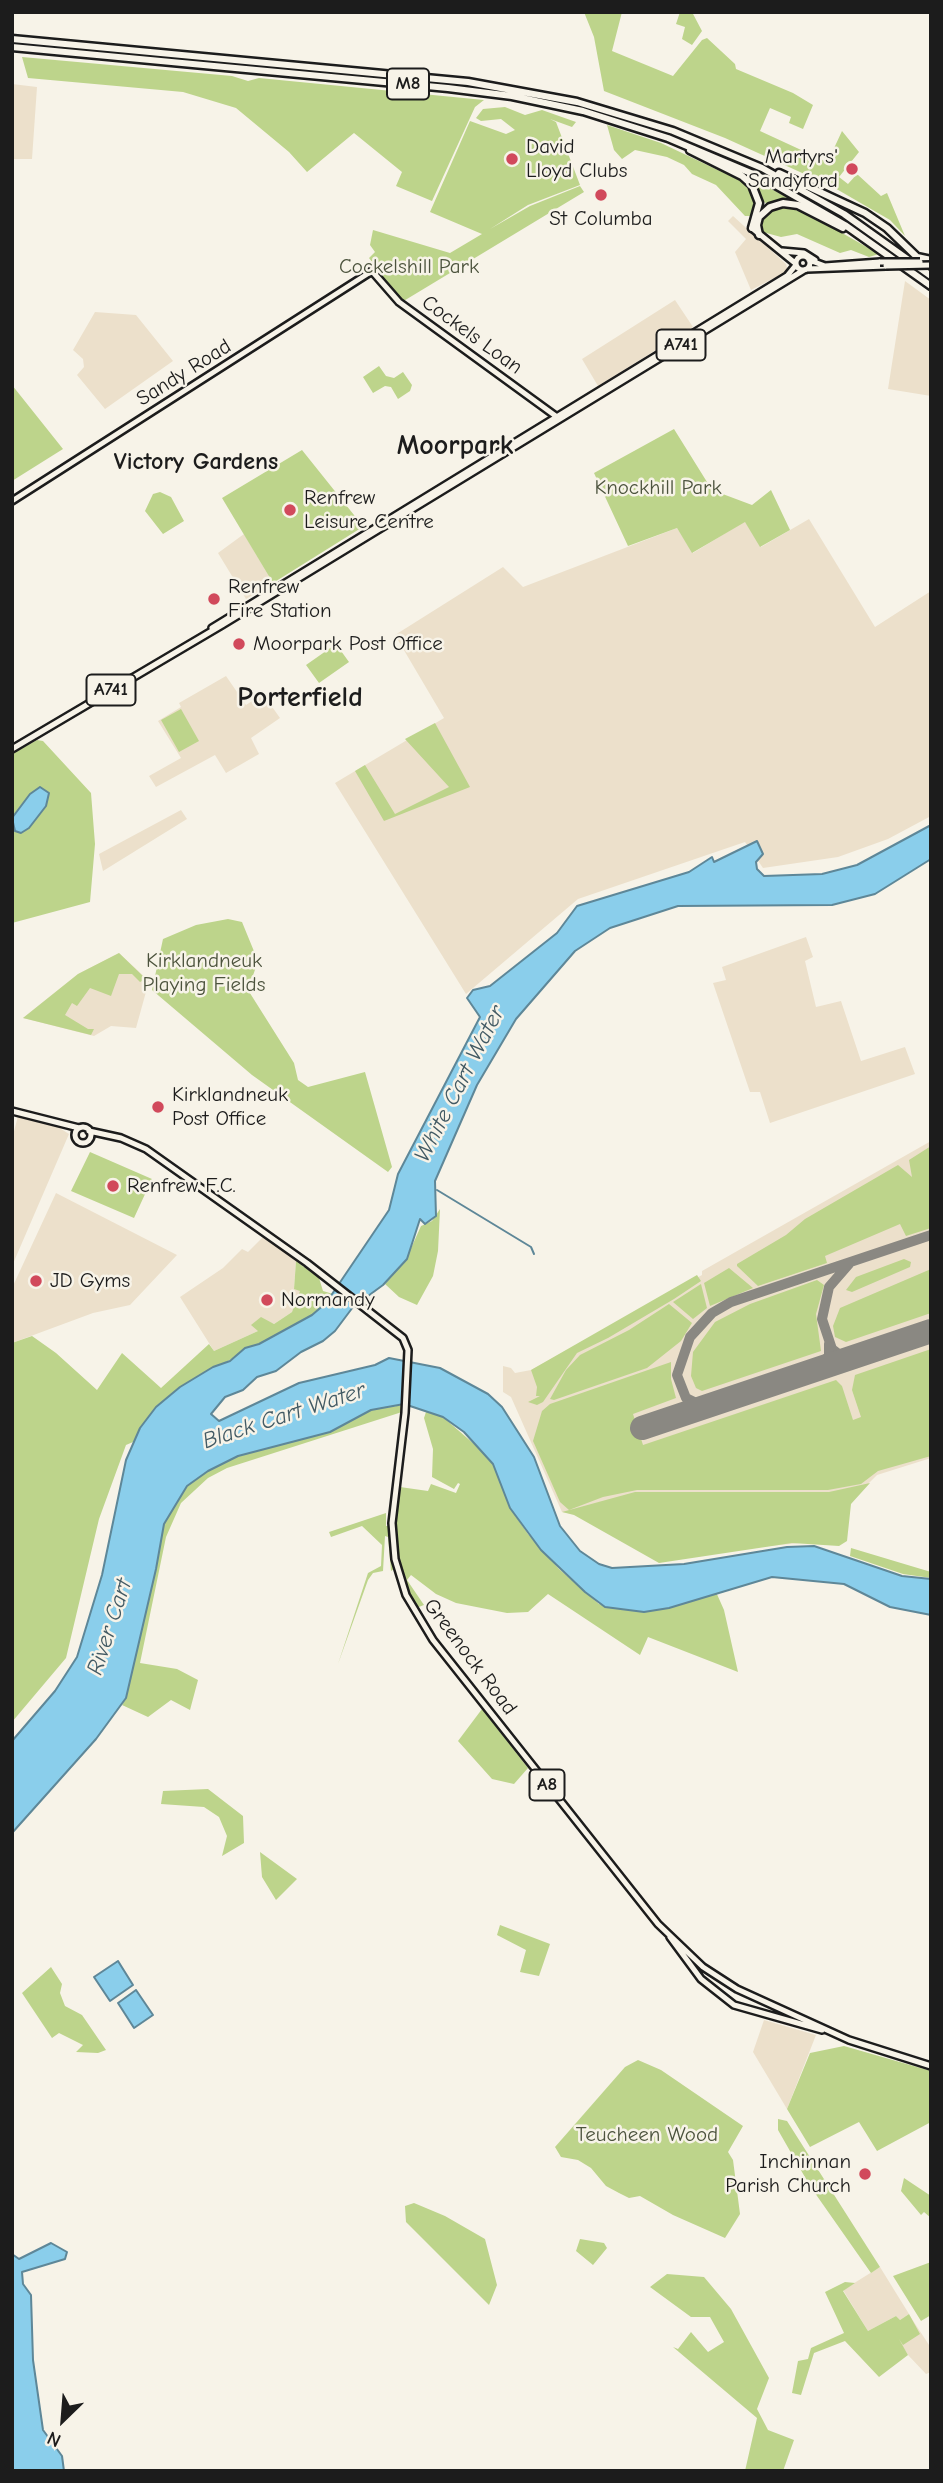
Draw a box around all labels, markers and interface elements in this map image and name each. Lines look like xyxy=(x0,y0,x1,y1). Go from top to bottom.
road number: M8 xyxy=(387,68,429,100)
place label: David Lloyd Clubs xyxy=(526,134,627,184)
place label: Martyrs' Sandyford xyxy=(748,144,838,194)
marker: David Lloyd Clubs xyxy=(504,151,520,167)
marker: Martyrs' Sandyford xyxy=(844,161,860,177)
marker: St Columba xyxy=(593,187,609,203)
place label: St Columba xyxy=(549,206,653,232)
park label: Cockelshill Park xyxy=(339,254,479,280)
street label: Cockels Loan xyxy=(417,290,527,380)
road number: A741 xyxy=(656,330,706,360)
street label: Sandy Road xyxy=(132,334,236,412)
district label: Moorpark xyxy=(397,429,513,463)
district label: Victory Gardens xyxy=(114,448,278,476)
park label: Knockhill Park xyxy=(594,475,722,501)
place label: Renfrew Leisure Centre xyxy=(304,485,434,535)
marker: Renfrew Leisure Centre xyxy=(282,502,298,518)
place label: Renfrew Fire Station xyxy=(228,574,332,624)
marker: Renfrew Fire Station xyxy=(206,591,222,607)
place label: Moorpark Post Office xyxy=(253,631,443,657)
marker: Moorpark Post Office xyxy=(231,636,247,652)
road number: A741 xyxy=(86,674,136,706)
district label: Porterfield xyxy=(237,681,363,715)
park label: Kirklandneuk Playing Fields xyxy=(143,948,265,998)
water label: White Cart Water xyxy=(409,1001,511,1167)
place label: Kirklandneuk Post Office xyxy=(172,1082,288,1132)
marker: Kirklandneuk Post Office xyxy=(150,1099,166,1115)
place label: Renfrew F.C. xyxy=(127,1173,236,1199)
marker: Renfrew F.C. xyxy=(105,1178,121,1194)
place label: JD Gyms xyxy=(50,1268,130,1294)
marker: JD Gyms xyxy=(28,1273,44,1289)
place label: Normandy xyxy=(281,1287,375,1313)
marker: Normandy xyxy=(259,1292,275,1308)
water label: Black Cart Water xyxy=(199,1377,369,1455)
water label: River Cart xyxy=(82,1576,138,1678)
street label: Greenock Road xyxy=(418,1594,522,1720)
road number: A8 xyxy=(530,1770,564,1800)
park label: Teucheen Wood xyxy=(576,2122,718,2148)
place label: Inchinnan Parish Church xyxy=(725,2149,851,2199)
marker: Inchinnan Parish Church xyxy=(857,2166,873,2182)
north arrow xyxy=(28,2385,98,2455)
text: N xyxy=(44,2426,64,2452)

